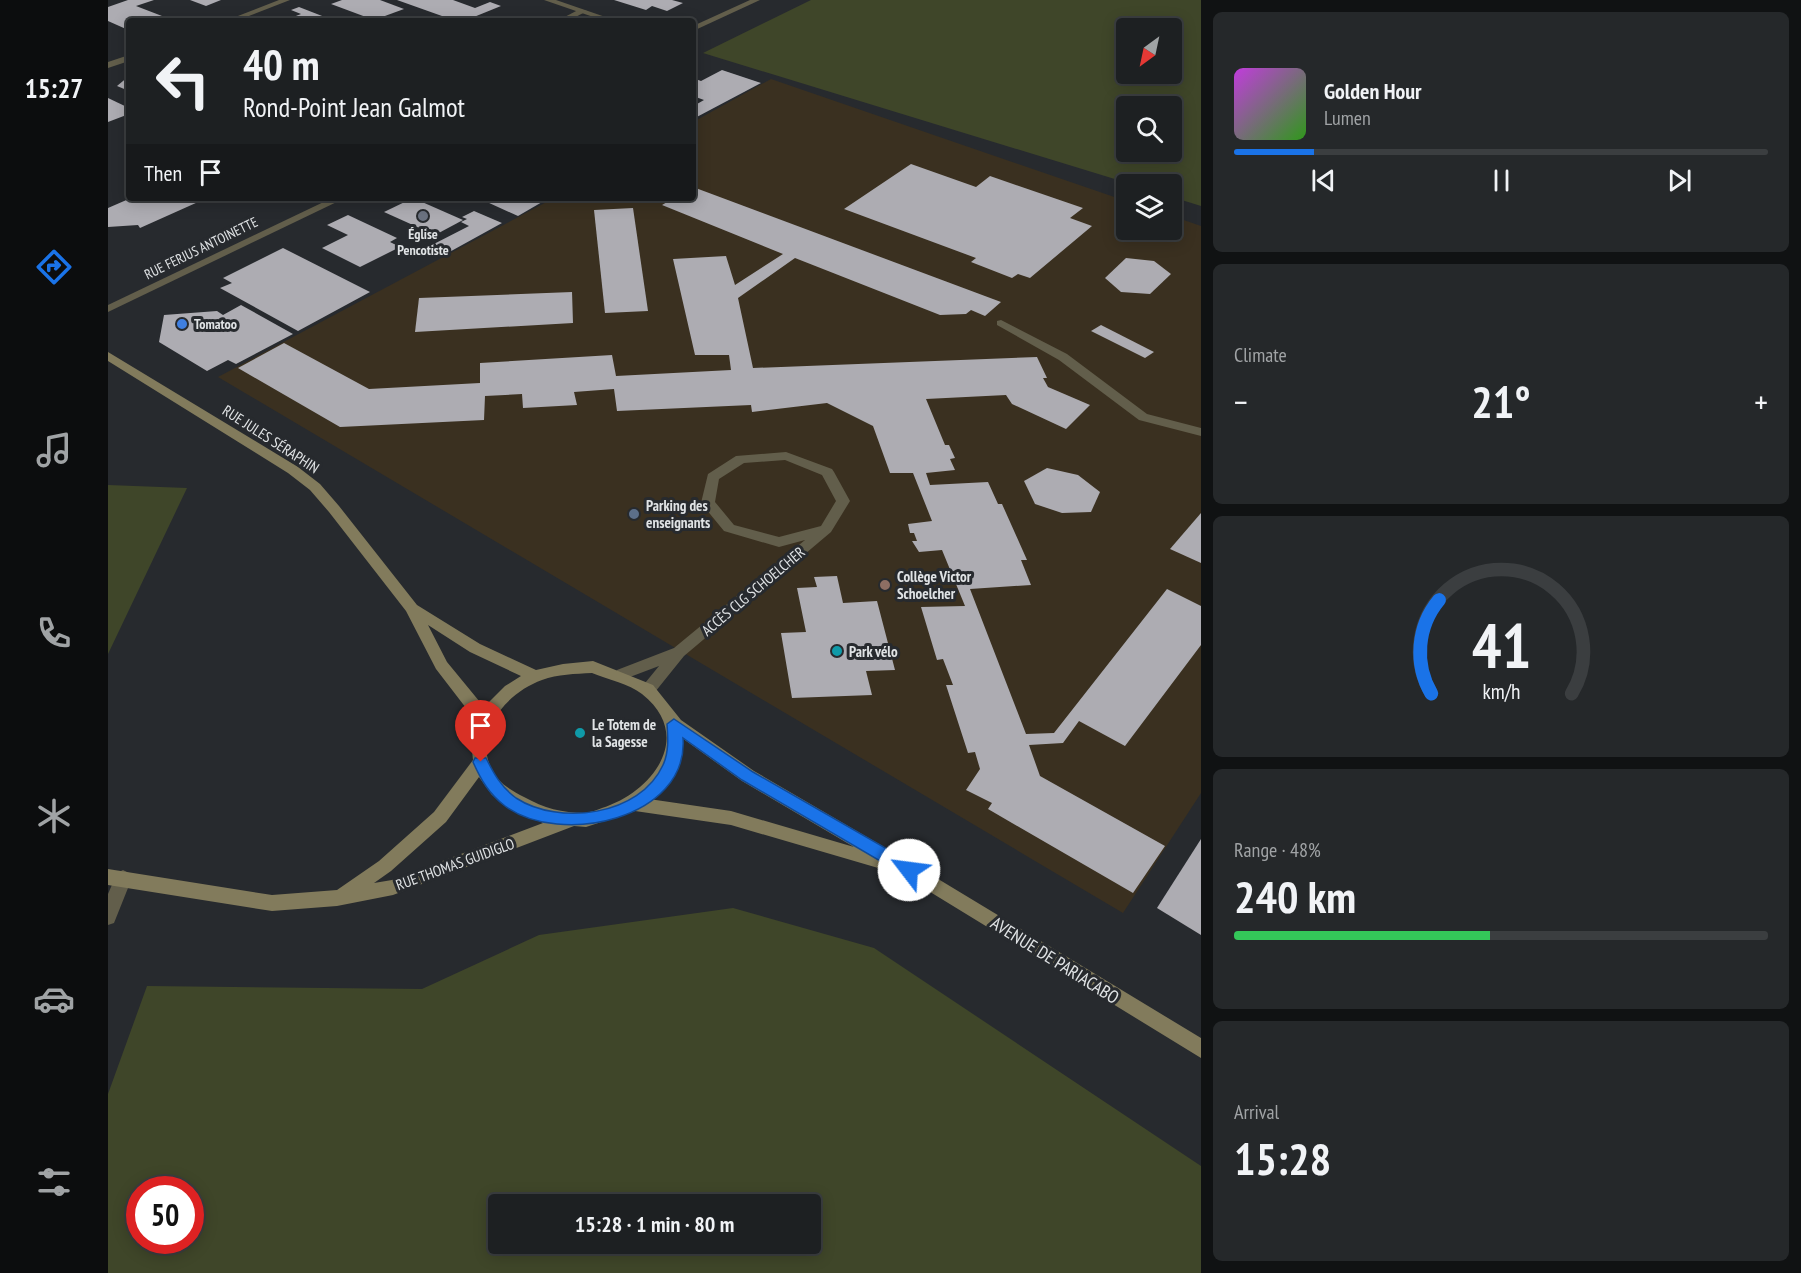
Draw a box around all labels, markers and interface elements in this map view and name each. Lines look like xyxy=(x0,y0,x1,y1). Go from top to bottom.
north arrow xyxy=(1116,18,1182,84)
map controls xyxy=(1116,18,1182,240)
text: 40 m xyxy=(243,37,320,92)
icon: left xyxy=(144,42,222,120)
text: 15:27 xyxy=(25,71,83,105)
text: Golden Hour xyxy=(1324,77,1422,105)
text: Rond-Point Jean Galmot xyxy=(243,90,465,124)
button: search xyxy=(1116,96,1182,162)
text: Lumen xyxy=(1324,105,1371,131)
icon: arrive xyxy=(194,156,227,189)
text: Then xyxy=(144,159,182,187)
icon: previous xyxy=(1307,164,1340,197)
icon: pause xyxy=(1485,164,1518,197)
icon: next xyxy=(1663,164,1696,197)
button: layers xyxy=(1116,174,1182,240)
marker: Église Pencotiste xyxy=(416,209,430,223)
street label: RUE FERJUS ANTOINETTE xyxy=(141,213,261,283)
place label: Église Pencotiste xyxy=(397,225,449,259)
icon: directions xyxy=(33,246,75,288)
place label: Tomatoo xyxy=(194,315,237,333)
marker: Tomatoo xyxy=(175,317,189,331)
text: Climate xyxy=(1234,342,1287,368)
text: 21° xyxy=(1471,372,1531,430)
text: − xyxy=(1234,380,1248,423)
text: + xyxy=(1754,380,1768,423)
street label: RUE JULES SÉRAPHIN xyxy=(219,401,323,477)
icon: music xyxy=(33,429,75,471)
place label: Parking des enseignants xyxy=(646,496,710,532)
marker: Parking des enseignants xyxy=(627,507,641,521)
street label: ACCÈS CLG SCHOELCHER xyxy=(698,542,808,640)
place label: Collège Victor Schoelcher xyxy=(897,567,972,603)
marker: Collège Victor Schoelcher xyxy=(878,578,892,592)
text: 41 xyxy=(1471,604,1531,685)
icon: phone xyxy=(33,612,75,654)
place label: Park vélo xyxy=(849,642,898,661)
marker: Park vélo xyxy=(830,644,844,658)
text: km/h xyxy=(1482,677,1520,705)
pin xyxy=(455,700,506,762)
icon: arrive xyxy=(464,709,497,742)
place label: Le Totem de la Sagesse xyxy=(592,715,656,751)
marker: Le Totem de la Sagesse xyxy=(573,726,587,740)
icon: climate xyxy=(33,795,75,837)
street label: RUE THOMAS GUIDIGLO xyxy=(393,834,517,894)
text: Range · 48% xyxy=(1234,837,1321,863)
position arrow xyxy=(877,838,941,902)
text: 240 km xyxy=(1234,867,1356,925)
street label: AVENUE DE PARIACABO xyxy=(987,911,1123,1009)
icon: car xyxy=(33,978,75,1020)
text: Arrival xyxy=(1234,1099,1279,1125)
text: 15:28 xyxy=(1234,1129,1331,1187)
icon: filters xyxy=(33,1161,75,1203)
speed limit sign: 50 xyxy=(126,1176,204,1254)
text: 15:28 · 1 min · 80 m xyxy=(575,1210,734,1238)

